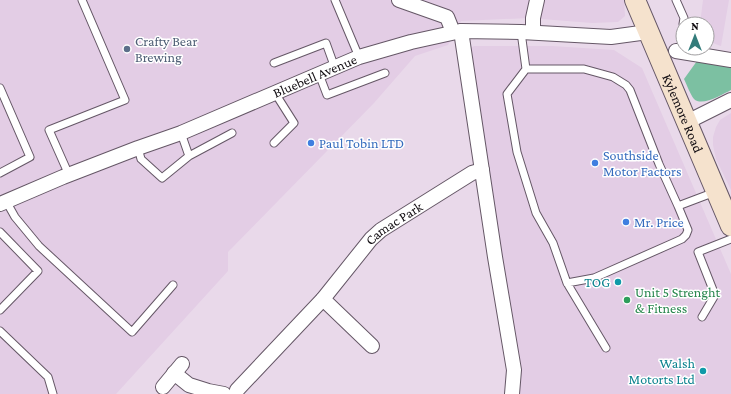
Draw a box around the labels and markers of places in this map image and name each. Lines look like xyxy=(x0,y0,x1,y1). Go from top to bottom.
place label: Crafty Bear Brewing xyxy=(135,33,197,65)
marker: Crafty Bear Brewing xyxy=(122,44,132,54)
place label: Paul Tobin LTD xyxy=(319,135,404,151)
marker: Paul Tobin LTD xyxy=(306,138,316,148)
place label: Southside Motor Factors xyxy=(603,147,681,179)
marker: Southside Motor Factors xyxy=(590,158,600,168)
place label: Mr. Price xyxy=(634,214,684,230)
marker: Mr. Price xyxy=(621,217,631,227)
place label: TOG xyxy=(584,274,610,290)
marker: TOG xyxy=(613,277,623,287)
place label: Unit 5 Strenght & Fitness xyxy=(635,284,721,316)
marker: Unit 5 Strenght & Fitness xyxy=(622,295,632,305)
place label: Walsh Motorts Ltd xyxy=(629,355,696,387)
marker: Walsh Motorts Ltd xyxy=(698,366,708,376)

